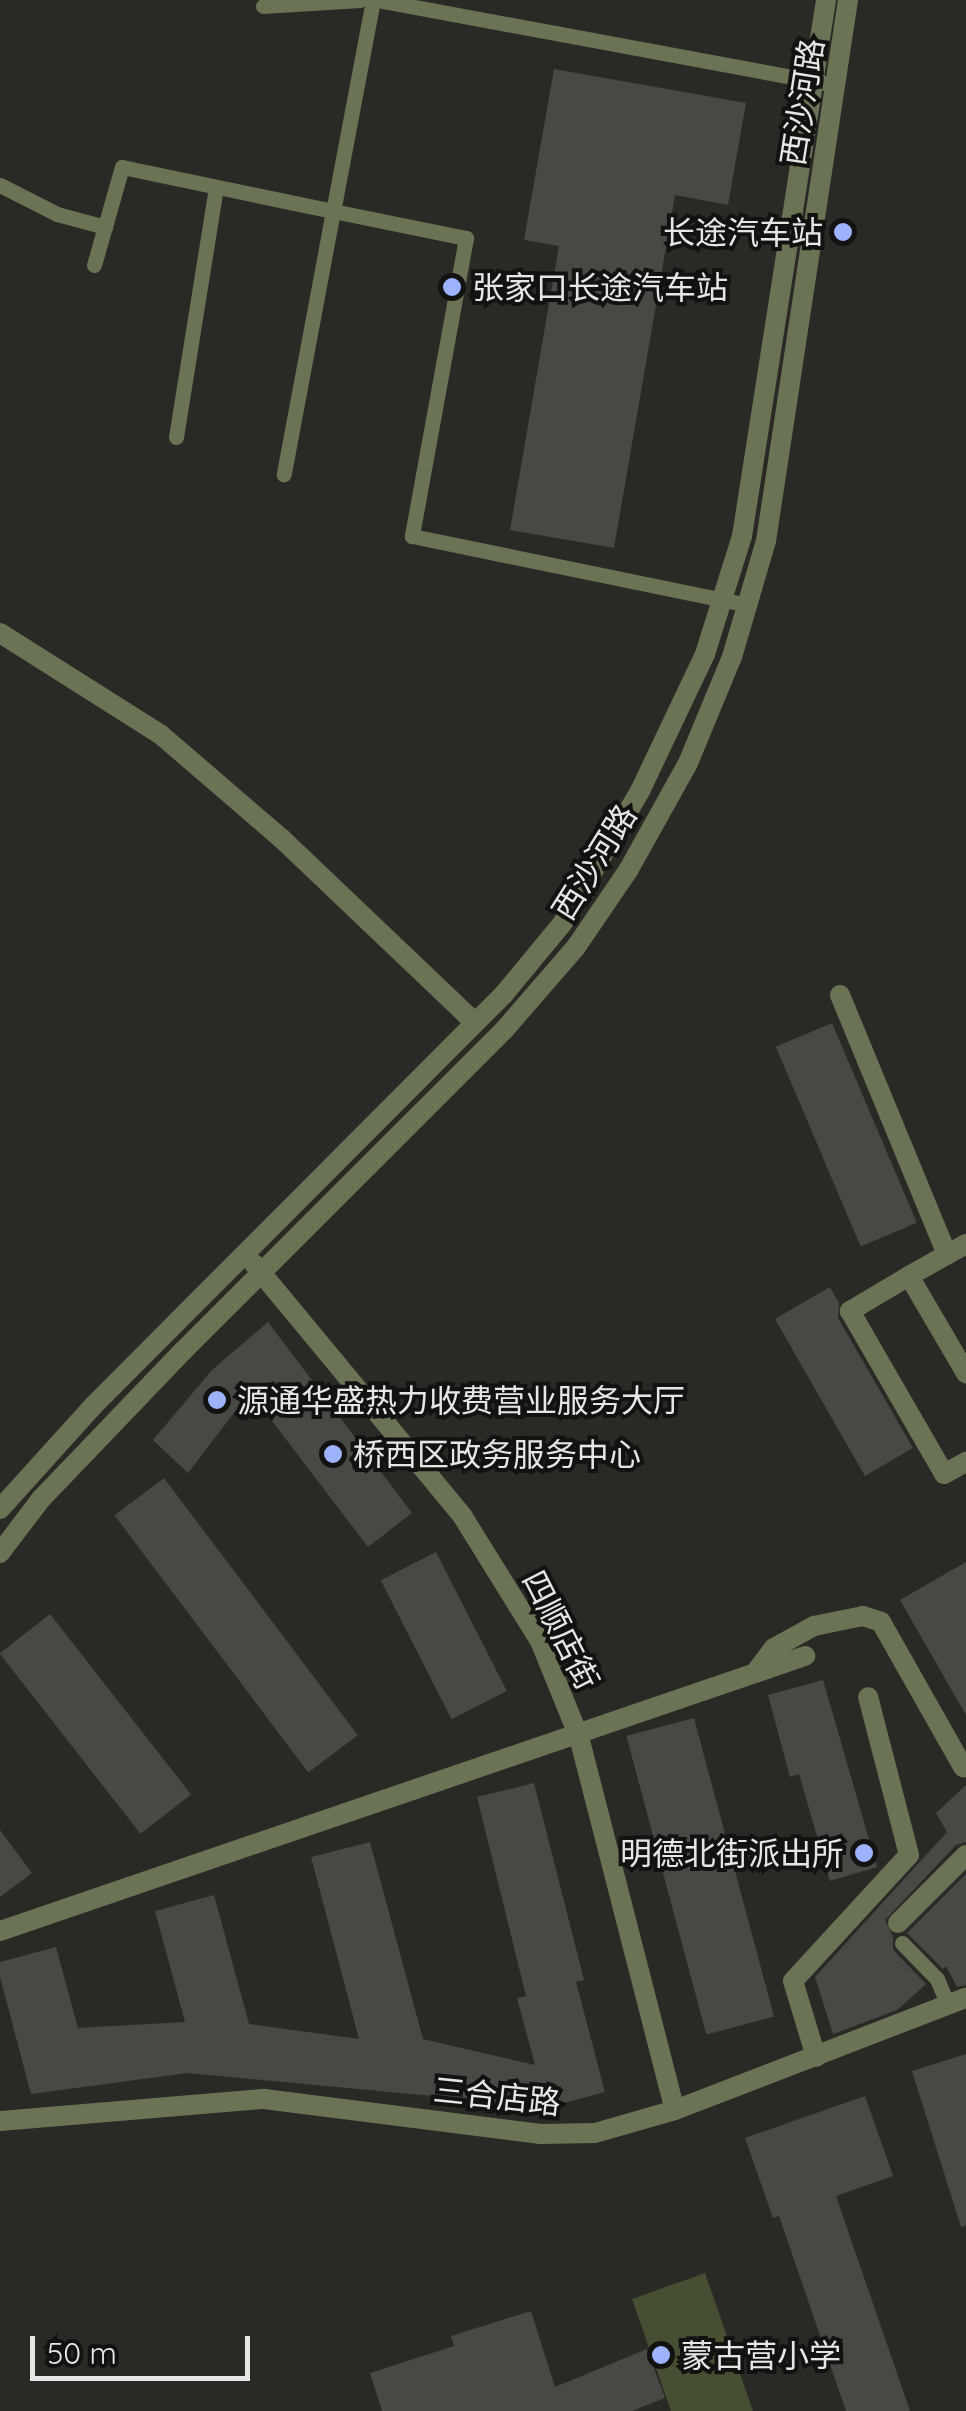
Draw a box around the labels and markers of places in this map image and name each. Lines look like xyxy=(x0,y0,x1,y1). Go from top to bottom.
place label: 长途汽车站 xyxy=(663,213,823,251)
marker: 长途汽车站 xyxy=(832,221,854,243)
place label: 张家口长途汽车站 xyxy=(472,268,728,306)
marker: 张家口长途汽车站 xyxy=(441,276,463,298)
place label: 源通华盛热力收费营业服务大厅 xyxy=(237,1381,685,1419)
marker: 源通华盛热力收费营业服务大厅 xyxy=(206,1389,228,1411)
place label: 桥西区政务服务中心 xyxy=(353,1435,641,1473)
marker: 桥西区政务服务中心 xyxy=(322,1443,344,1465)
place label: 明德北街派出所 xyxy=(620,1834,844,1872)
marker: 明德北街派出所 xyxy=(853,1842,875,1864)
place label: 蒙古营小学 xyxy=(681,2336,841,2374)
marker: 蒙古营小学 xyxy=(650,2344,672,2366)

